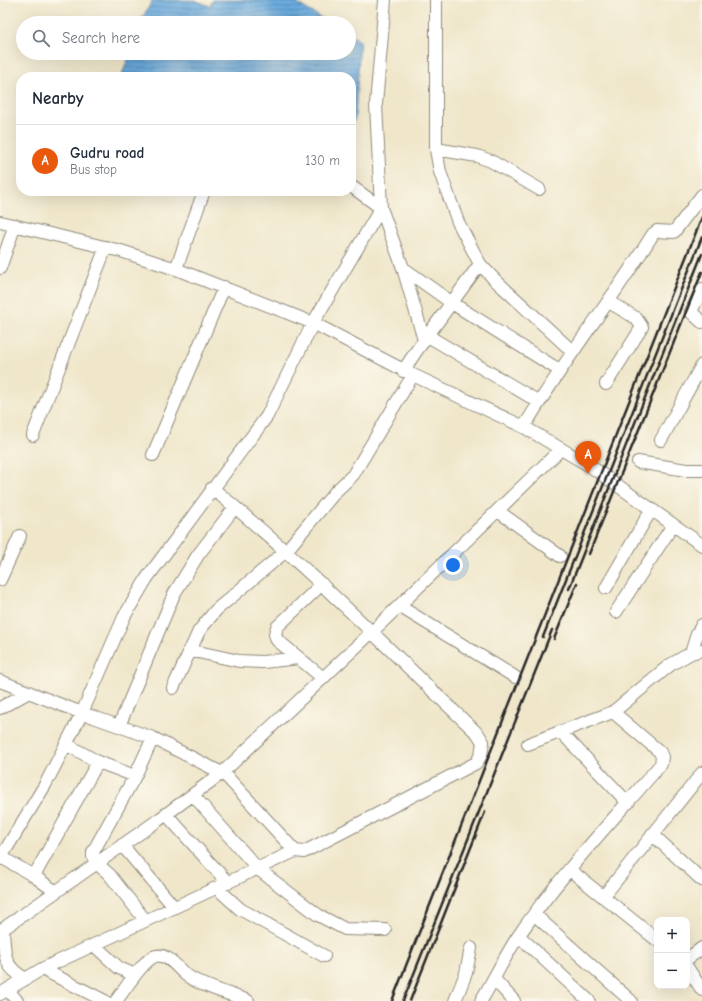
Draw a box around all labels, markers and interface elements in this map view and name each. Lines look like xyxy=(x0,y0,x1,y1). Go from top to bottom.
search box xyxy=(16,16,356,60)
icon: search xyxy=(30,27,52,49)
text: Search here xyxy=(62,29,140,47)
text: Nearby xyxy=(32,89,83,108)
text: Gudru road xyxy=(70,144,144,162)
text: A xyxy=(41,153,49,168)
text: 130 m xyxy=(305,153,340,168)
text: Bus stop xyxy=(70,162,117,177)
pin: A xyxy=(575,441,601,474)
your location xyxy=(443,555,463,575)
map controls xyxy=(654,917,690,989)
button: + xyxy=(654,917,690,953)
button: − xyxy=(654,953,690,989)

